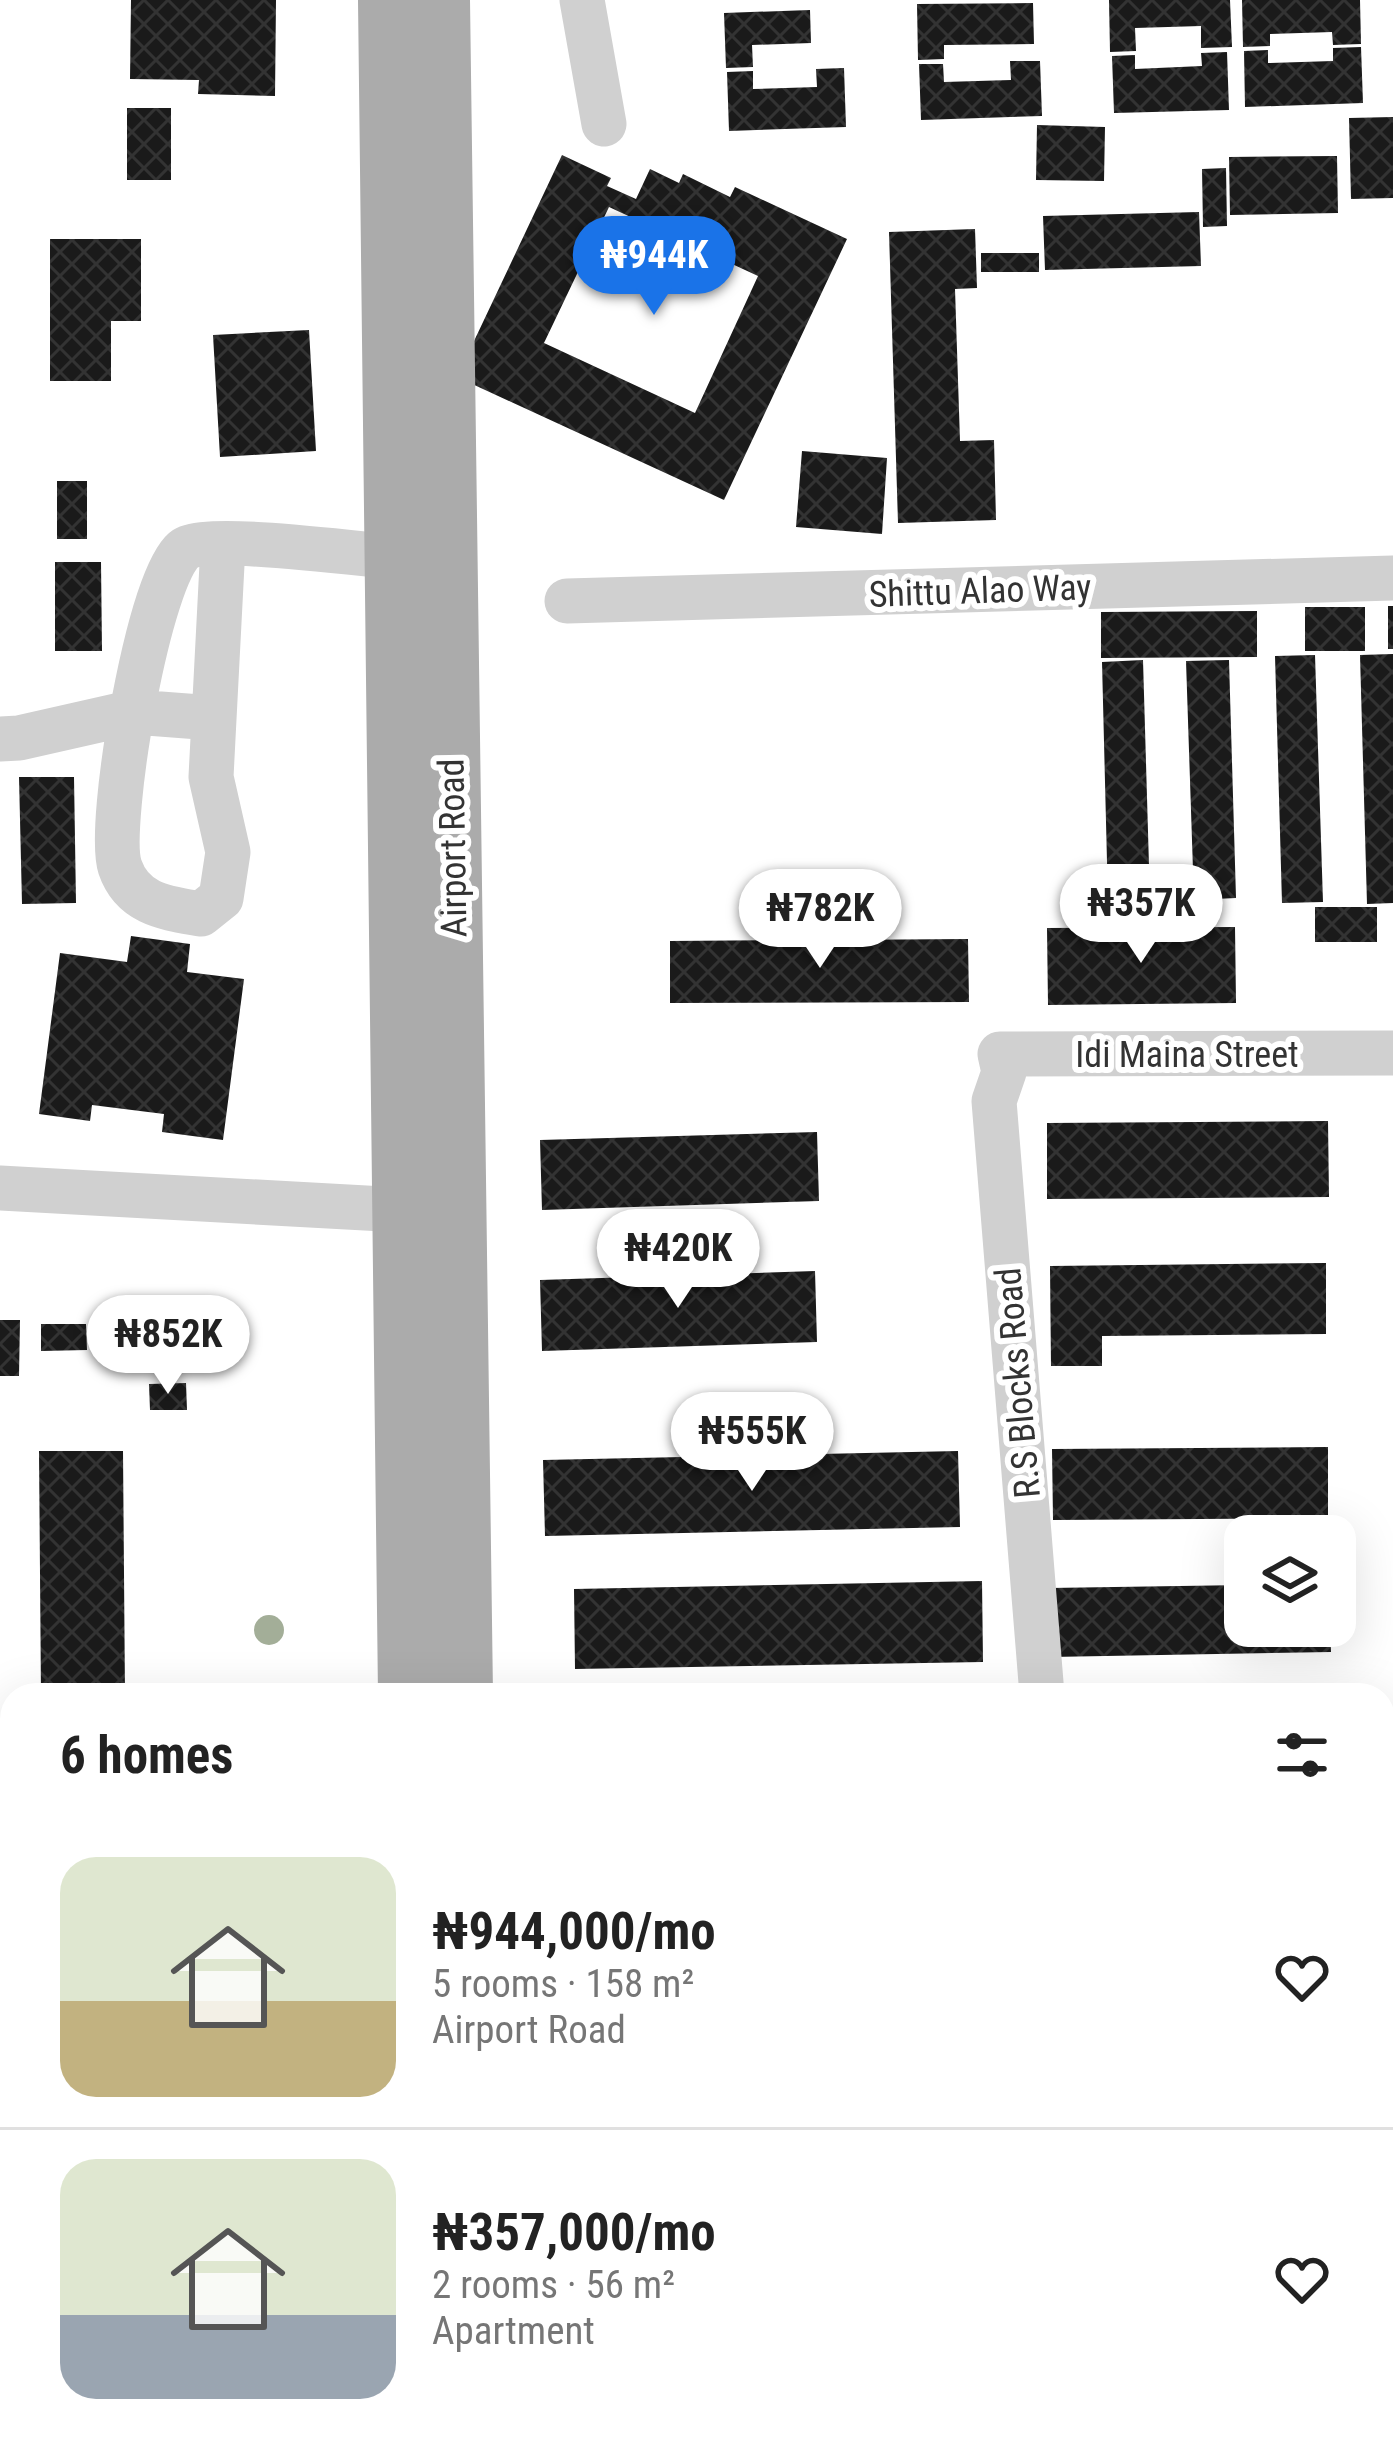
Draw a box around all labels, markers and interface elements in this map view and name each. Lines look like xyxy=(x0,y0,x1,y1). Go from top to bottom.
pin: ₦944K xyxy=(570,216,738,318)
text: ₦944K xyxy=(600,232,708,278)
street label: Shittu Alao Way xyxy=(868,566,1092,616)
street label: Airport Road xyxy=(430,758,476,938)
pin: ₦357K xyxy=(1057,864,1225,966)
pin: ₦782K xyxy=(736,869,904,971)
text: ₦357K xyxy=(1087,880,1195,926)
text: ₦782K xyxy=(766,885,874,931)
street label: Idi Maina Street xyxy=(1075,1034,1299,1076)
pin: ₦420K xyxy=(594,1209,762,1311)
text: ₦420K xyxy=(624,1225,732,1271)
street label: R.S Blocks Road xyxy=(987,1266,1049,1500)
pin: ₦852K xyxy=(84,1295,252,1397)
text: ₦852K xyxy=(114,1311,222,1357)
pin: ₦555K xyxy=(668,1392,836,1494)
text: ₦555K xyxy=(698,1408,806,1454)
map controls xyxy=(1224,1515,1356,1647)
button: layers xyxy=(1224,1515,1356,1647)
icon: filters xyxy=(1269,1722,1335,1788)
text: 6 homes xyxy=(60,1726,233,1785)
text: ₦944,000/mo xyxy=(432,1902,716,1961)
icon: home xyxy=(156,1905,300,2049)
icon: heart xyxy=(1269,1944,1335,2010)
text: 5 rooms · 158 m² xyxy=(432,1961,694,2007)
text: Airport Road xyxy=(432,2007,626,2053)
text: ₦357,000/mo xyxy=(432,2203,716,2262)
icon: home xyxy=(156,2207,300,2351)
icon: heart xyxy=(1269,2246,1335,2312)
text: 2 rooms · 56 m² xyxy=(432,2262,675,2308)
text: Apartment xyxy=(432,2308,595,2354)

